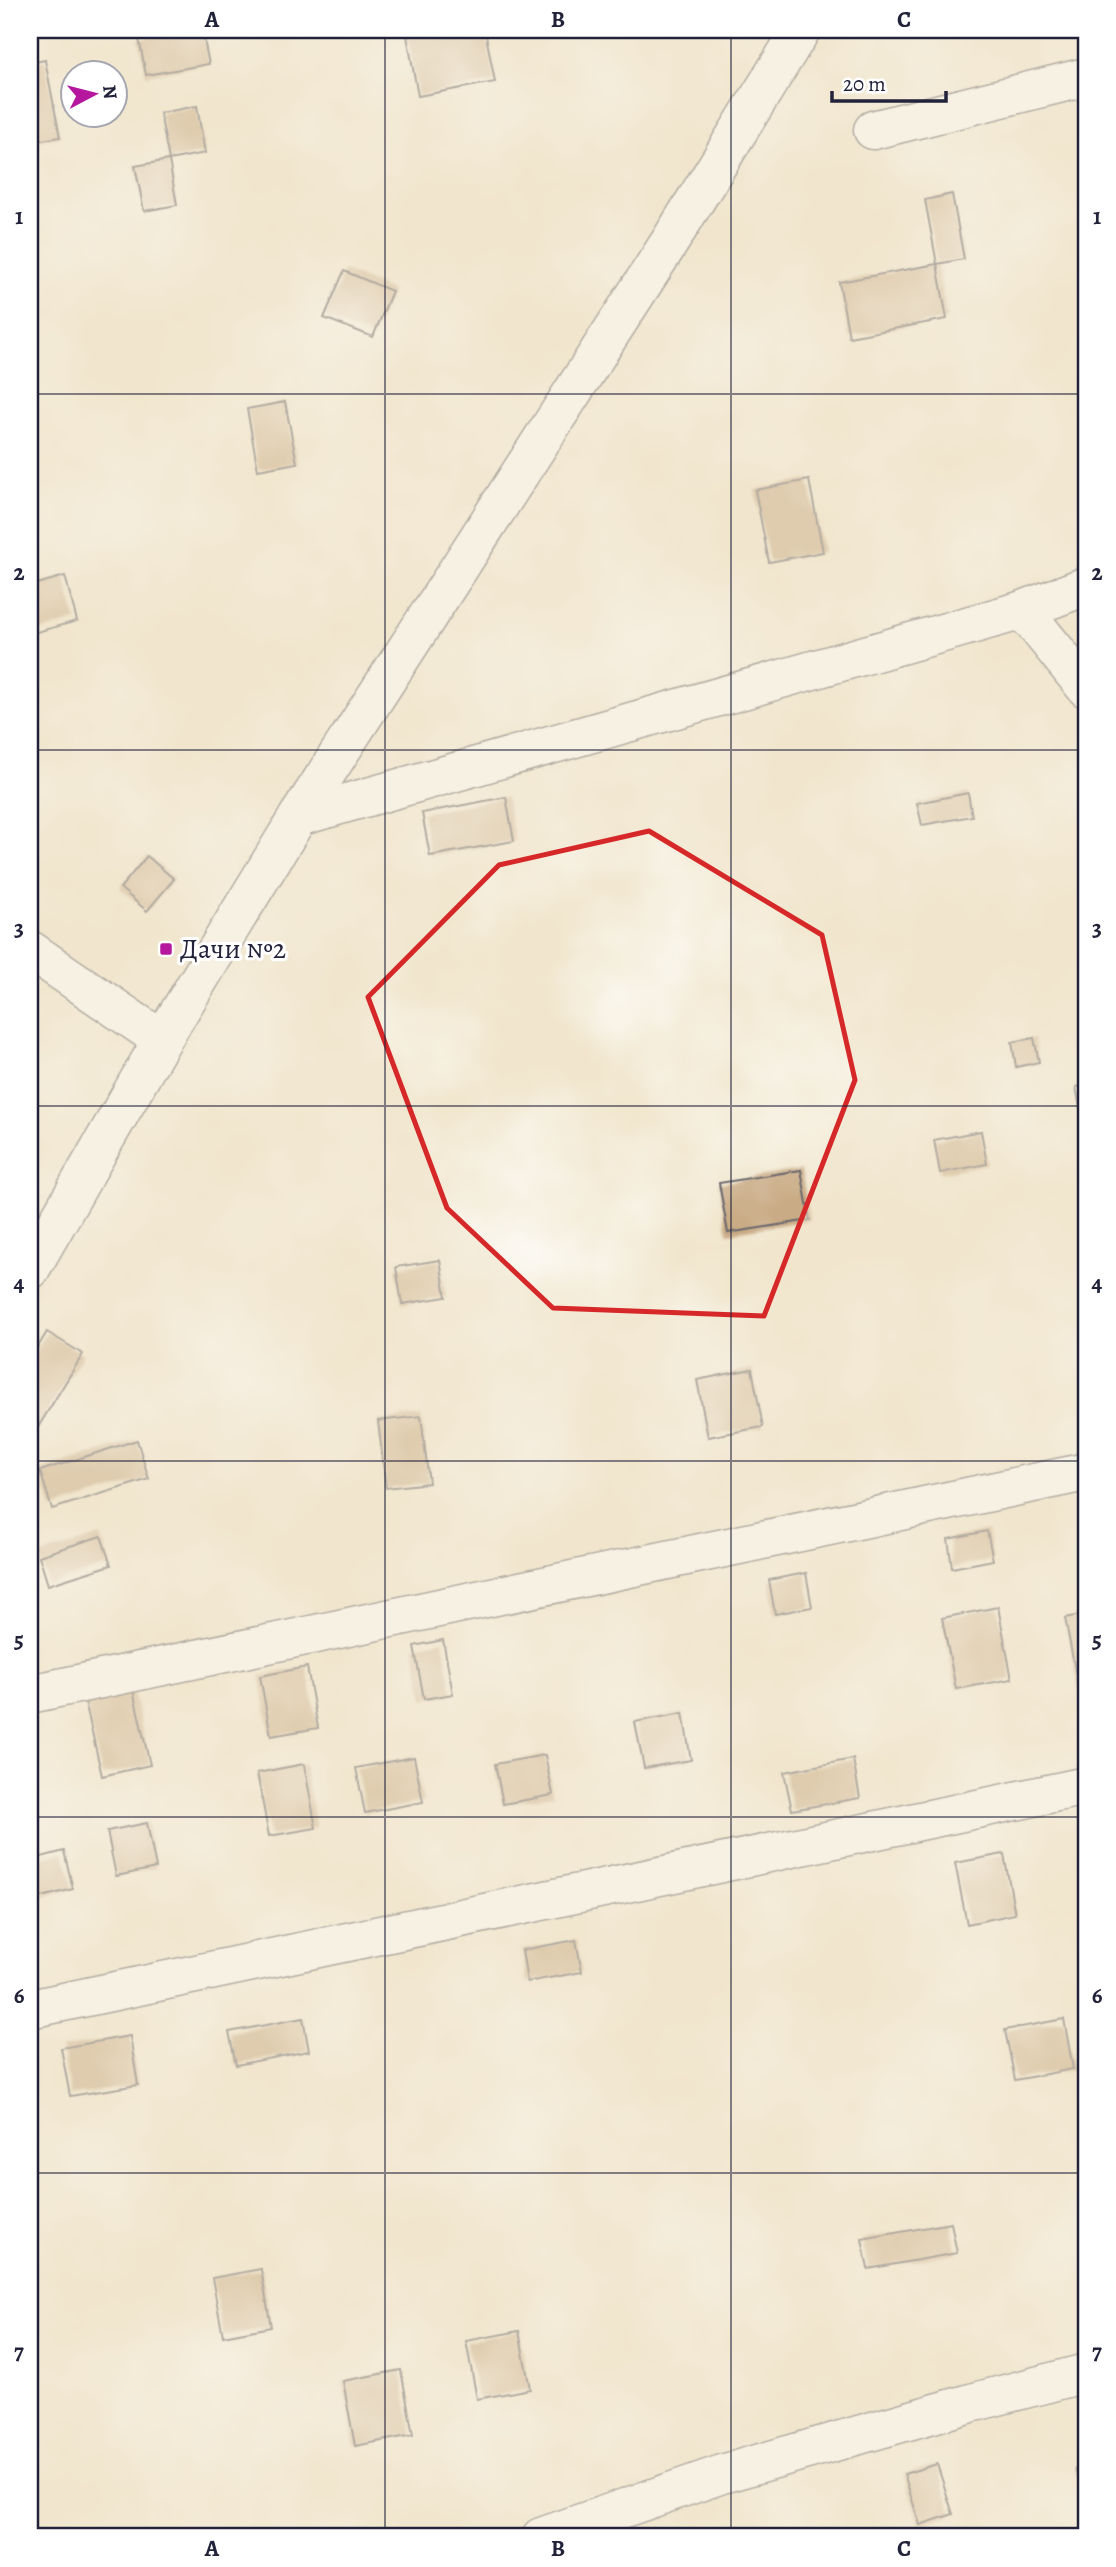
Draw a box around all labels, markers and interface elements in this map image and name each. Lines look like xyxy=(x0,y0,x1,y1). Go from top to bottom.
text: A xyxy=(204,4,220,35)
text: B xyxy=(551,4,565,35)
text: C xyxy=(897,4,911,35)
north arrow xyxy=(60,60,130,130)
scale bar xyxy=(832,60,946,104)
text: 20 m xyxy=(843,70,886,98)
text: N xyxy=(96,84,124,101)
text: 1 xyxy=(15,201,23,232)
text: 1 xyxy=(1093,201,1101,232)
text: 2 xyxy=(13,557,25,588)
text: 2 xyxy=(1091,557,1103,588)
text: 3 xyxy=(14,913,24,944)
text: 3 xyxy=(1092,913,1102,944)
place label: Дачи №2 xyxy=(180,930,286,968)
marker: Дачи №2 xyxy=(158,941,174,957)
text: 4 xyxy=(14,1268,25,1299)
text: 4 xyxy=(1092,1268,1103,1299)
text: 5 xyxy=(14,1624,24,1655)
text: 5 xyxy=(1092,1624,1102,1655)
text: 6 xyxy=(14,1980,25,2011)
text: 6 xyxy=(1092,1980,1103,2011)
text: 7 xyxy=(14,2336,24,2367)
text: 7 xyxy=(1092,2336,1102,2367)
text: A xyxy=(204,2533,220,2564)
text: B xyxy=(551,2533,565,2564)
text: C xyxy=(897,2533,911,2564)

